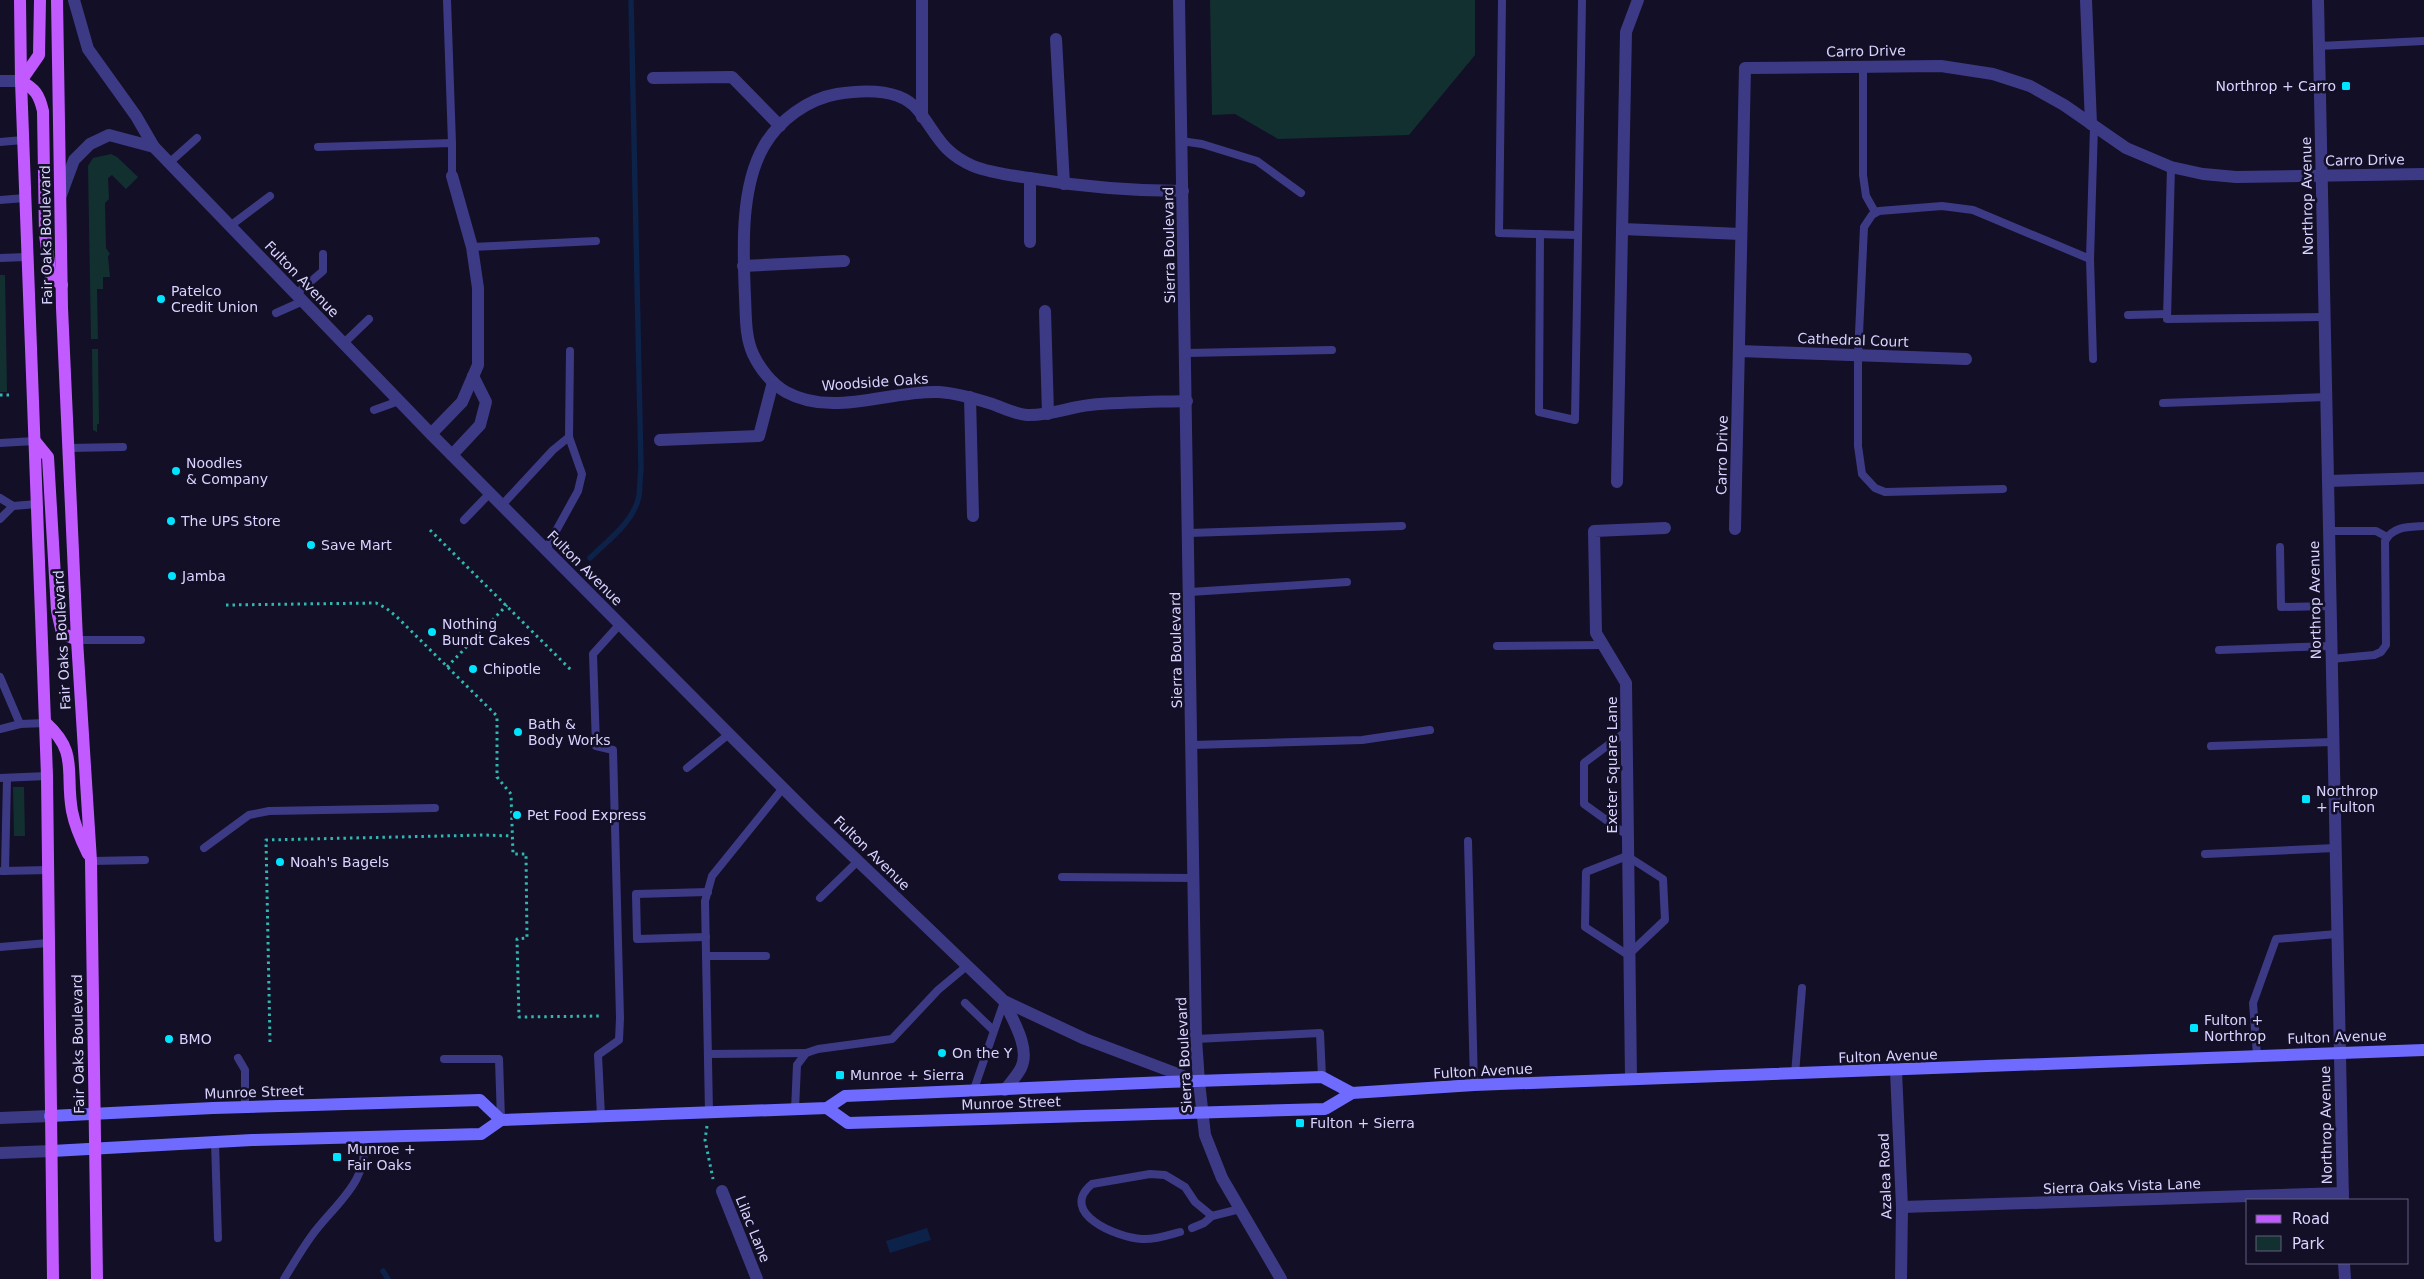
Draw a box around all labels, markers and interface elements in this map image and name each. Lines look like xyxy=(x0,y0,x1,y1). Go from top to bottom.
street label: Carro Drive xyxy=(1826,42,1906,60)
place label: Northrop + Carro xyxy=(2215,78,2336,94)
marker: Northrop + Carro xyxy=(2340,80,2352,92)
street label: Northrop Avenue xyxy=(2298,137,2316,255)
street label: Carro Drive xyxy=(2325,151,2405,169)
street label: Fair Oaks Boulevard xyxy=(37,165,55,305)
street label: Sierra Boulevard xyxy=(1160,187,1178,303)
street label: Fulton Avenue xyxy=(262,238,342,320)
place label: Patelco Credit Union xyxy=(171,283,258,315)
marker: Patelco Credit Union xyxy=(155,293,167,305)
street label: Cathedral Court xyxy=(1797,330,1909,350)
street label: Woodside Oaks xyxy=(821,370,929,394)
street label: Carro Drive xyxy=(1713,415,1731,495)
place label: Noodles & Company xyxy=(186,455,268,487)
marker: Noodles & Company xyxy=(170,465,182,477)
place label: The UPS Store xyxy=(180,513,281,529)
marker: The UPS Store xyxy=(165,515,177,527)
street label: Fulton Avenue xyxy=(544,527,626,609)
place label: Save Mart xyxy=(321,537,392,553)
marker: Save Mart xyxy=(305,539,317,551)
street label: Northrop Avenue xyxy=(2306,541,2324,659)
place label: Jamba xyxy=(181,568,226,584)
street label: Fair Oaks Boulevard xyxy=(50,570,74,710)
marker: Jamba xyxy=(166,570,178,582)
street label: Sierra Boulevard xyxy=(1167,592,1185,708)
place label: Nothing Bundt Cakes xyxy=(442,616,530,648)
marker: Nothing Bundt Cakes xyxy=(426,626,438,638)
place label: Chipotle xyxy=(483,661,541,677)
marker: Chipotle xyxy=(467,663,479,675)
street label: Exeter Square Lane xyxy=(1604,696,1620,834)
place label: Bath & Body Works xyxy=(528,716,611,748)
marker: Bath & Body Works xyxy=(512,726,524,738)
place label: Northrop + Fulton xyxy=(2316,783,2378,815)
marker: Northrop + Fulton xyxy=(2300,793,2312,805)
place label: Pet Food Express xyxy=(527,807,646,823)
marker: Pet Food Express xyxy=(511,809,523,821)
street label: Fulton Avenue xyxy=(831,813,913,893)
place label: Noah's Bagels xyxy=(290,854,389,870)
marker: Noah's Bagels xyxy=(274,856,286,868)
street label: Fair Oaks Boulevard xyxy=(69,974,87,1114)
street label: Sierra Boulevard xyxy=(1173,996,1195,1114)
place label: Fulton + Northrop xyxy=(2204,1012,2266,1044)
marker: Fulton + Northrop xyxy=(2188,1022,2200,1034)
street label: Fulton Avenue xyxy=(2287,1027,2387,1047)
place label: BMO xyxy=(179,1031,212,1047)
marker: BMO xyxy=(163,1033,175,1045)
place label: On the Y xyxy=(952,1045,1013,1061)
street label: Fulton Avenue xyxy=(1838,1046,1938,1066)
marker: On the Y xyxy=(936,1047,948,1059)
street label: Fulton Avenue xyxy=(1433,1060,1533,1082)
street label: Northrop Avenue xyxy=(2317,1066,2335,1184)
place label: Munroe + Sierra xyxy=(850,1067,964,1083)
marker: Munroe + Sierra xyxy=(834,1069,846,1081)
street label: Munroe Street xyxy=(204,1082,304,1102)
street label: Munroe Street xyxy=(961,1093,1061,1113)
place label: Fulton + Sierra xyxy=(1310,1115,1415,1131)
marker: Fulton + Sierra xyxy=(1294,1117,1306,1129)
street label: Azalea Road xyxy=(1876,1133,1894,1219)
place label: Munroe + Fair Oaks xyxy=(347,1141,416,1173)
marker: Munroe + Fair Oaks xyxy=(331,1151,343,1163)
street label: Sierra Oaks Vista Lane xyxy=(2043,1175,2201,1197)
street label: Lilac Lane xyxy=(732,1193,774,1265)
legend xyxy=(2246,1199,2409,1264)
text: Road xyxy=(2292,1210,2330,1228)
text: Park xyxy=(2292,1235,2325,1253)

